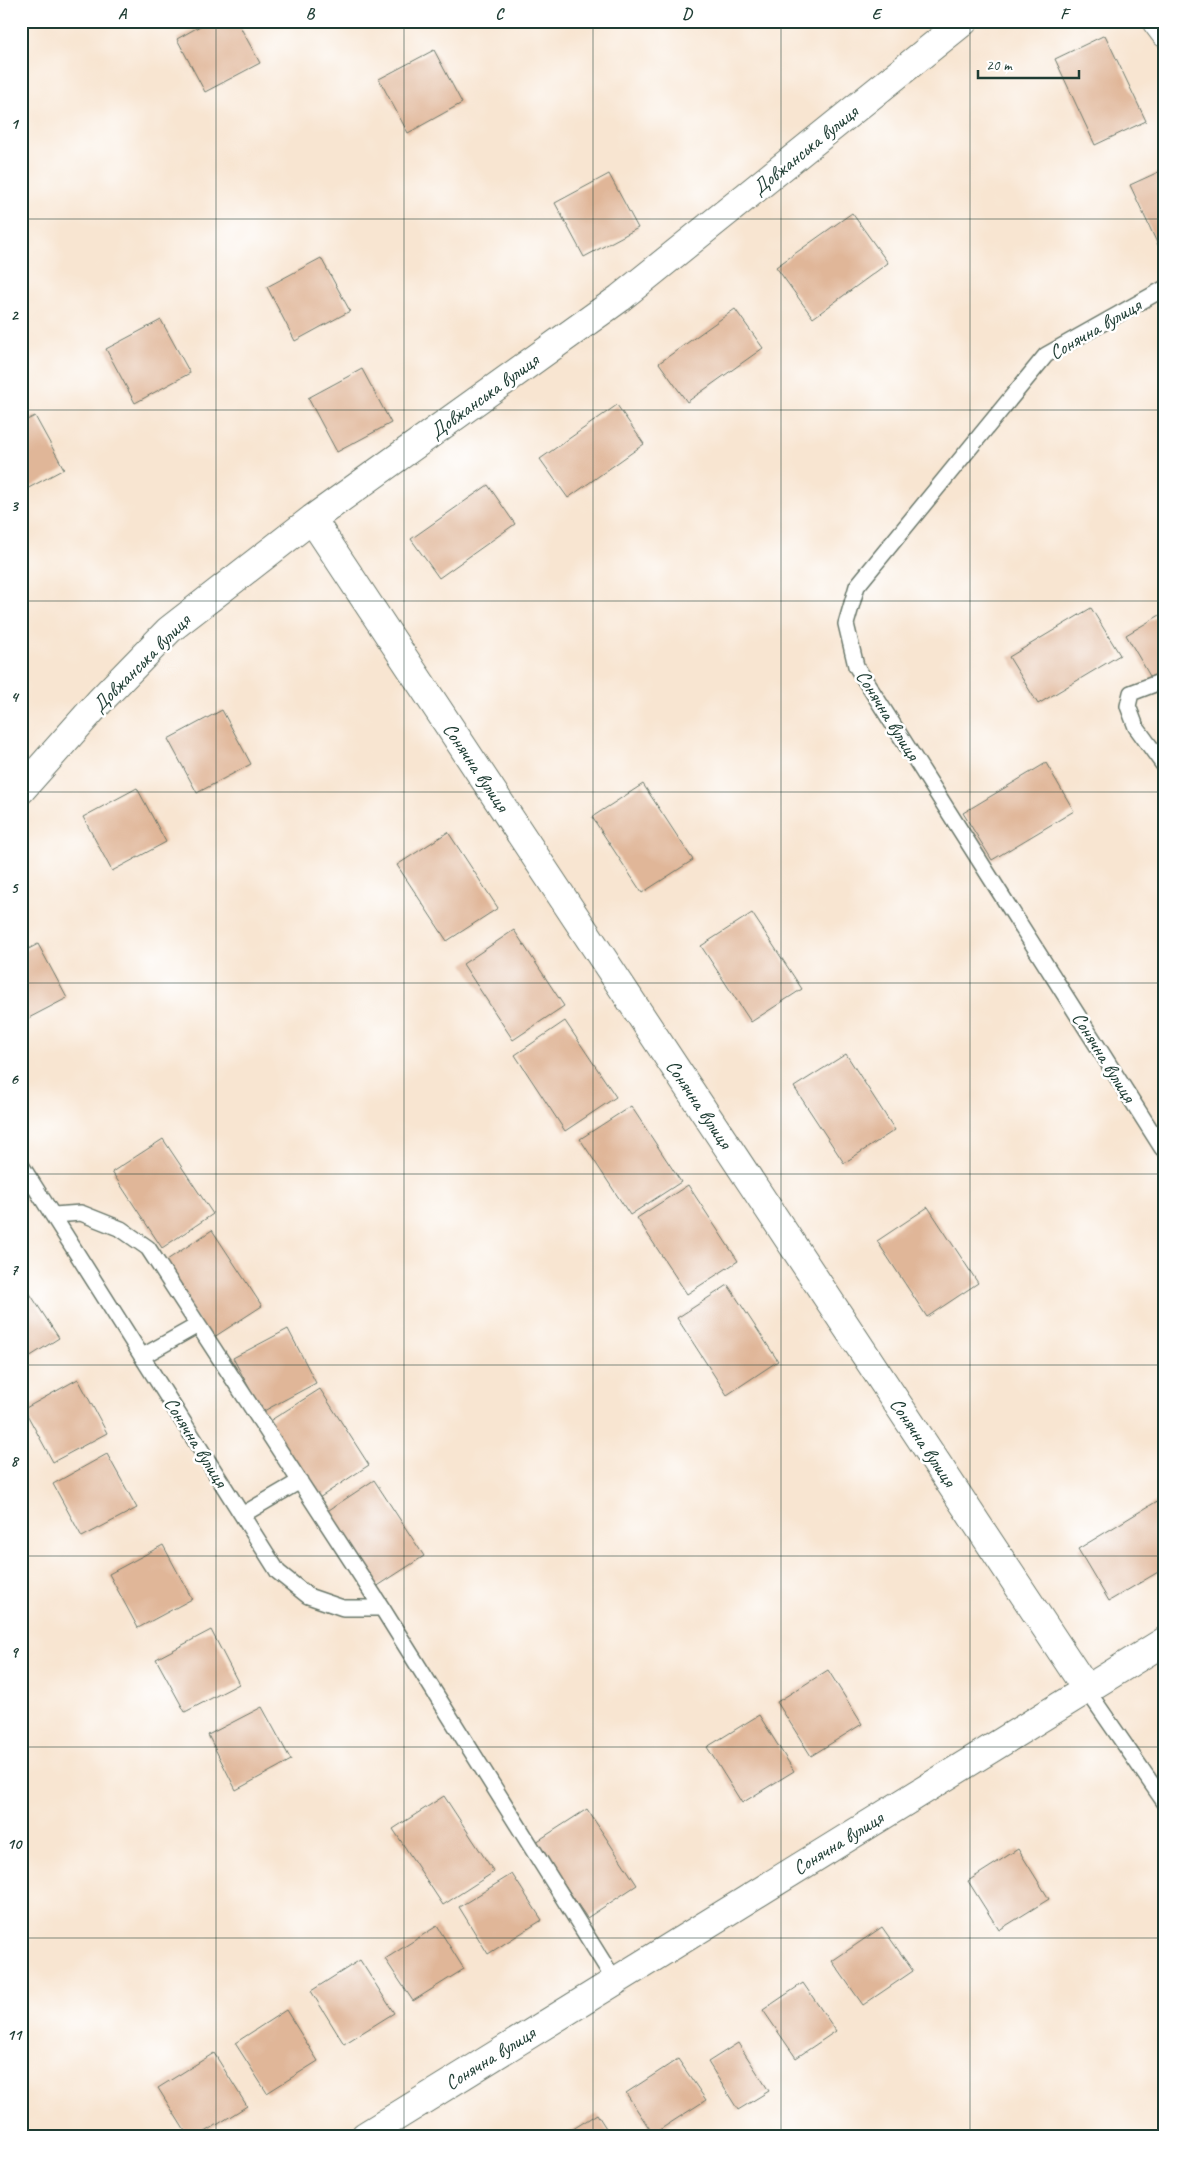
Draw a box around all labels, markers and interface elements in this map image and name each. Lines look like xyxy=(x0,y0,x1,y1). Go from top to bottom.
text: A xyxy=(118,4,128,24)
text: B xyxy=(306,4,316,24)
text: C xyxy=(495,4,505,24)
text: D xyxy=(682,4,693,24)
text: E xyxy=(872,4,883,24)
text: F xyxy=(1060,4,1071,24)
scale bar xyxy=(978,48,1080,80)
text: 20 m xyxy=(986,56,1013,75)
street label: Довжанська вулиця xyxy=(747,98,865,200)
text: 1 xyxy=(10,114,19,134)
street label: Сонячна вулиця xyxy=(1045,292,1147,365)
text: 2 xyxy=(10,305,19,325)
street label: Довжанська вулиця xyxy=(424,347,545,444)
text: 3 xyxy=(10,496,19,516)
street label: Довжанська вулиця xyxy=(86,607,197,718)
street label: Сонячна вулиця xyxy=(850,665,927,767)
text: 4 xyxy=(10,687,19,707)
street label: Сонячна вулиця xyxy=(437,718,516,818)
text: 5 xyxy=(11,878,20,898)
street label: Сонячна вулиця xyxy=(1066,1007,1143,1109)
street label: Сонячна вулиця xyxy=(660,1055,739,1155)
text: 6 xyxy=(10,1069,19,1089)
text: 7 xyxy=(10,1260,19,1280)
street label: Сонячна вулиця xyxy=(158,1392,235,1494)
street label: Сонячна вулиця xyxy=(884,1393,963,1493)
text: 8 xyxy=(10,1451,19,1471)
text: 9 xyxy=(10,1642,19,1662)
street label: Сонячна вулиця xyxy=(788,1804,890,1881)
text: 10 xyxy=(7,1834,23,1854)
street label: Сонячна вулиця xyxy=(440,2019,542,2096)
text: 11 xyxy=(7,2025,23,2045)

